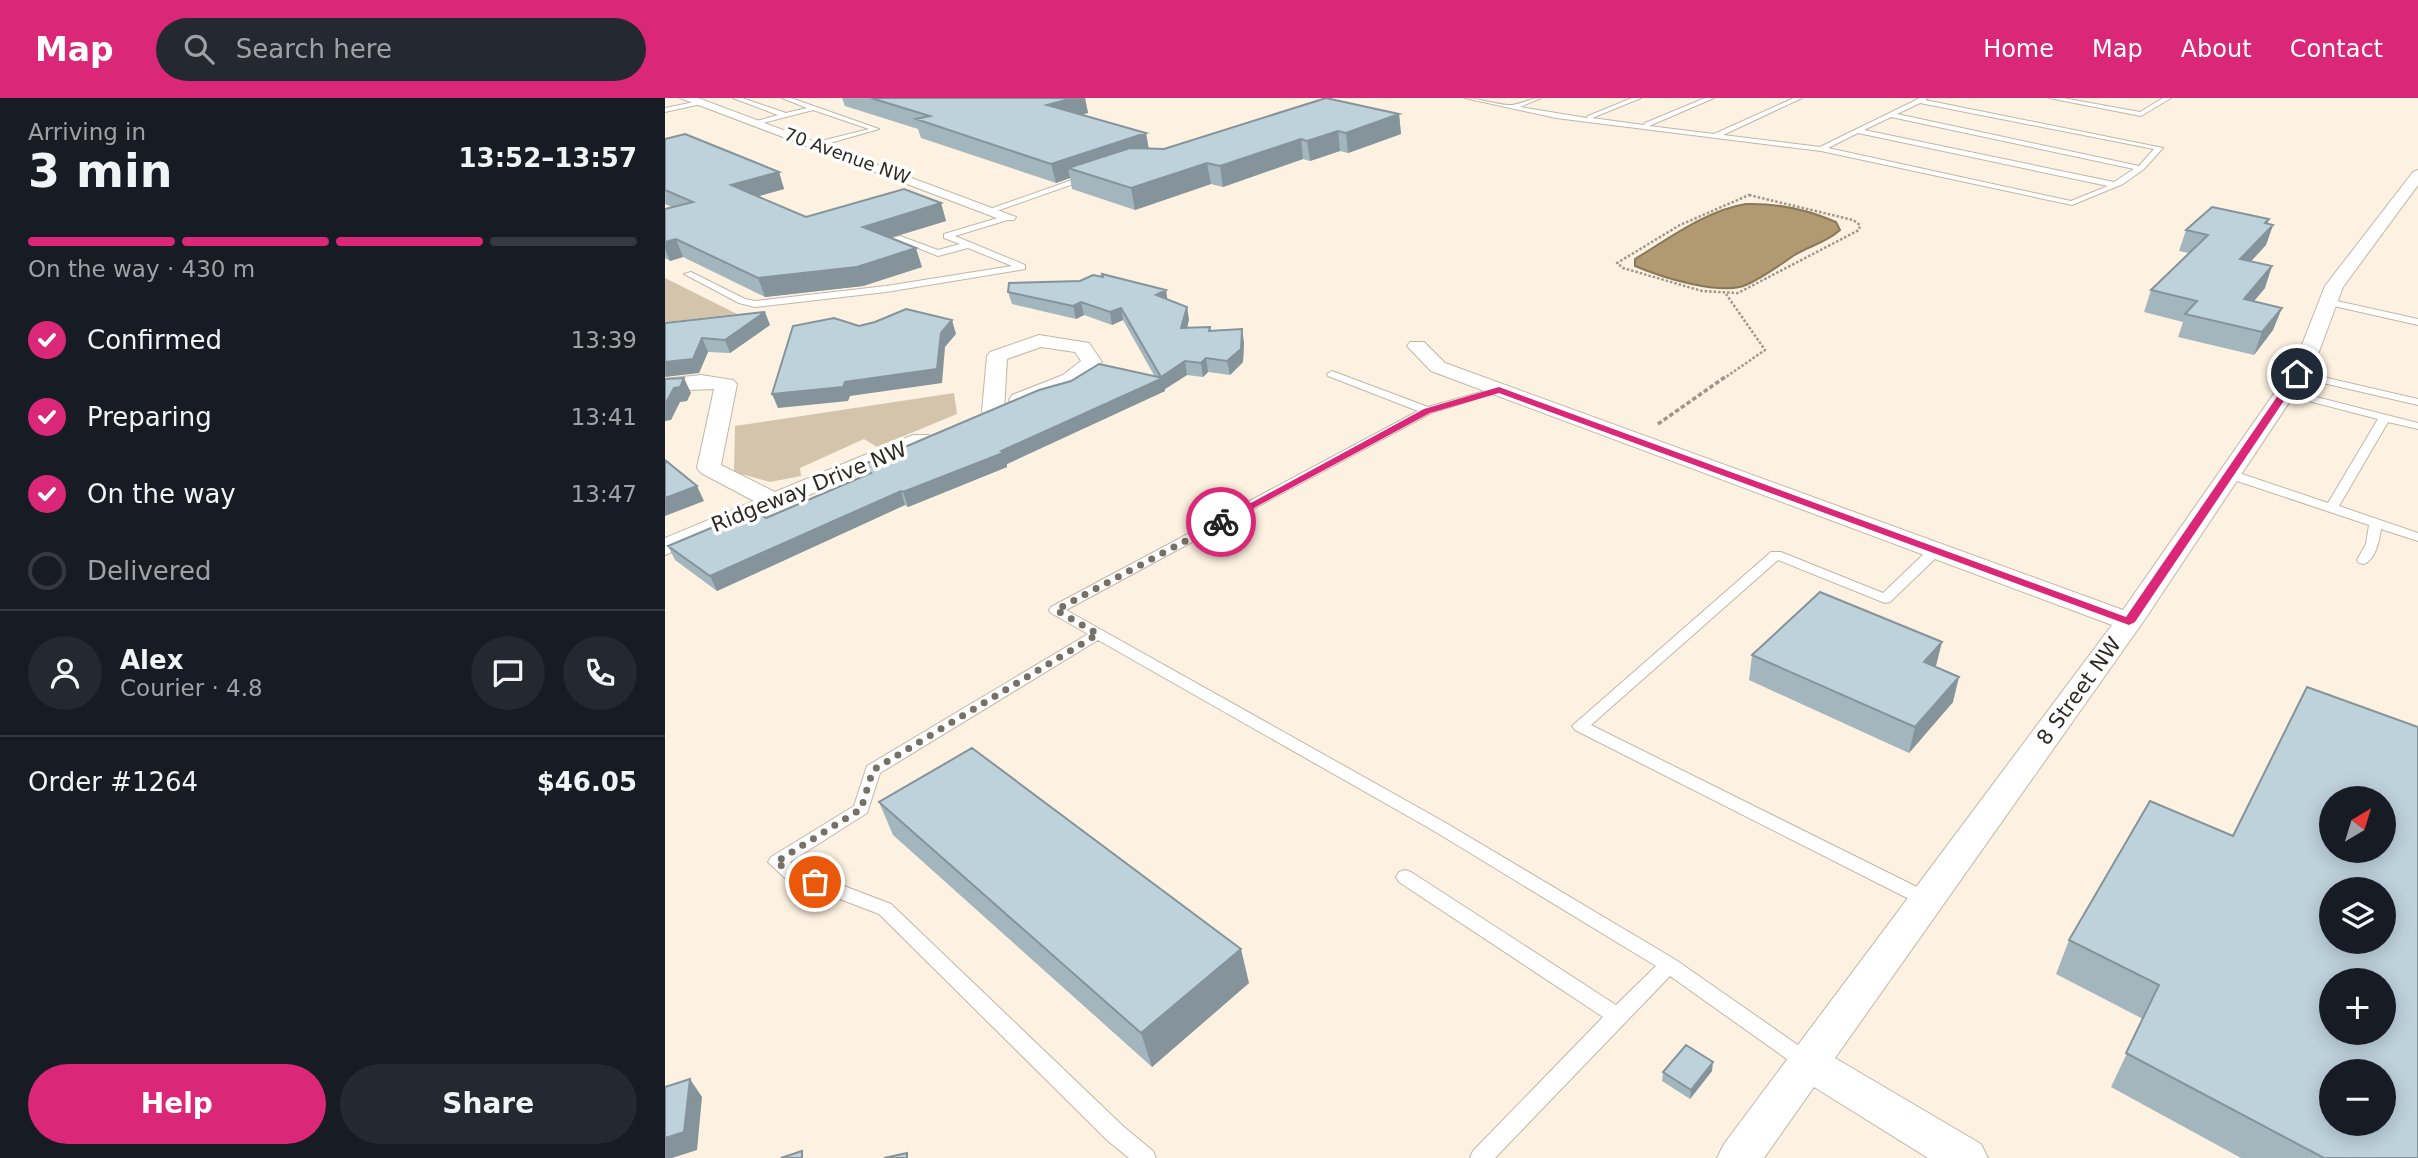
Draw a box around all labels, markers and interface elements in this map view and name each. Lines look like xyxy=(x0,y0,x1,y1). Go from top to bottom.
search box xyxy=(156,18,646,81)
text: Map xyxy=(35,30,114,69)
icon: search xyxy=(180,30,218,68)
text: Search here xyxy=(236,34,392,64)
text: Home xyxy=(1983,35,2054,63)
text: Map xyxy=(2092,35,2143,63)
text: About xyxy=(2181,35,2252,63)
text: Contact xyxy=(2290,35,2383,63)
text: Arriving in xyxy=(28,119,146,145)
street label: 70 Avenue NW xyxy=(781,123,913,188)
text: 13:52–13:57 xyxy=(458,143,637,173)
text: 3 min xyxy=(28,144,172,198)
text: On the way · 430 m xyxy=(28,256,255,282)
icon: check xyxy=(28,321,66,359)
text: Confirmed xyxy=(87,325,222,355)
text: 13:39 xyxy=(571,327,637,353)
pin xyxy=(2267,344,2327,404)
icon: home xyxy=(2278,355,2316,393)
icon: check xyxy=(28,398,66,436)
text: Preparing xyxy=(87,402,212,432)
text: 13:41 xyxy=(571,404,637,430)
street label: Ridgeway Drive NW xyxy=(708,437,910,537)
icon: check xyxy=(28,475,66,513)
text: On the way xyxy=(87,479,236,509)
text: 13:47 xyxy=(571,481,637,507)
courier xyxy=(1186,487,1256,557)
icon: bike xyxy=(1202,503,1240,541)
text: Delivered xyxy=(87,556,211,586)
street label: 8 Street NW xyxy=(2032,632,2126,749)
button: person xyxy=(28,636,102,710)
button: chat xyxy=(471,636,545,710)
button: phone xyxy=(563,636,637,710)
text: Alex xyxy=(120,645,183,675)
text: Courier · 4.8 xyxy=(120,675,263,701)
text: Order #1264 xyxy=(28,767,198,797)
text: $46.05 xyxy=(537,767,637,797)
north arrow xyxy=(2319,786,2396,863)
map controls xyxy=(2319,786,2396,1136)
pin xyxy=(785,852,845,912)
icon: bag xyxy=(796,863,834,901)
button: layers xyxy=(2319,877,2396,954)
button: + xyxy=(2319,968,2396,1045)
button: − xyxy=(2319,1059,2396,1136)
button: Help xyxy=(28,1064,326,1144)
button: Share xyxy=(340,1064,637,1144)

